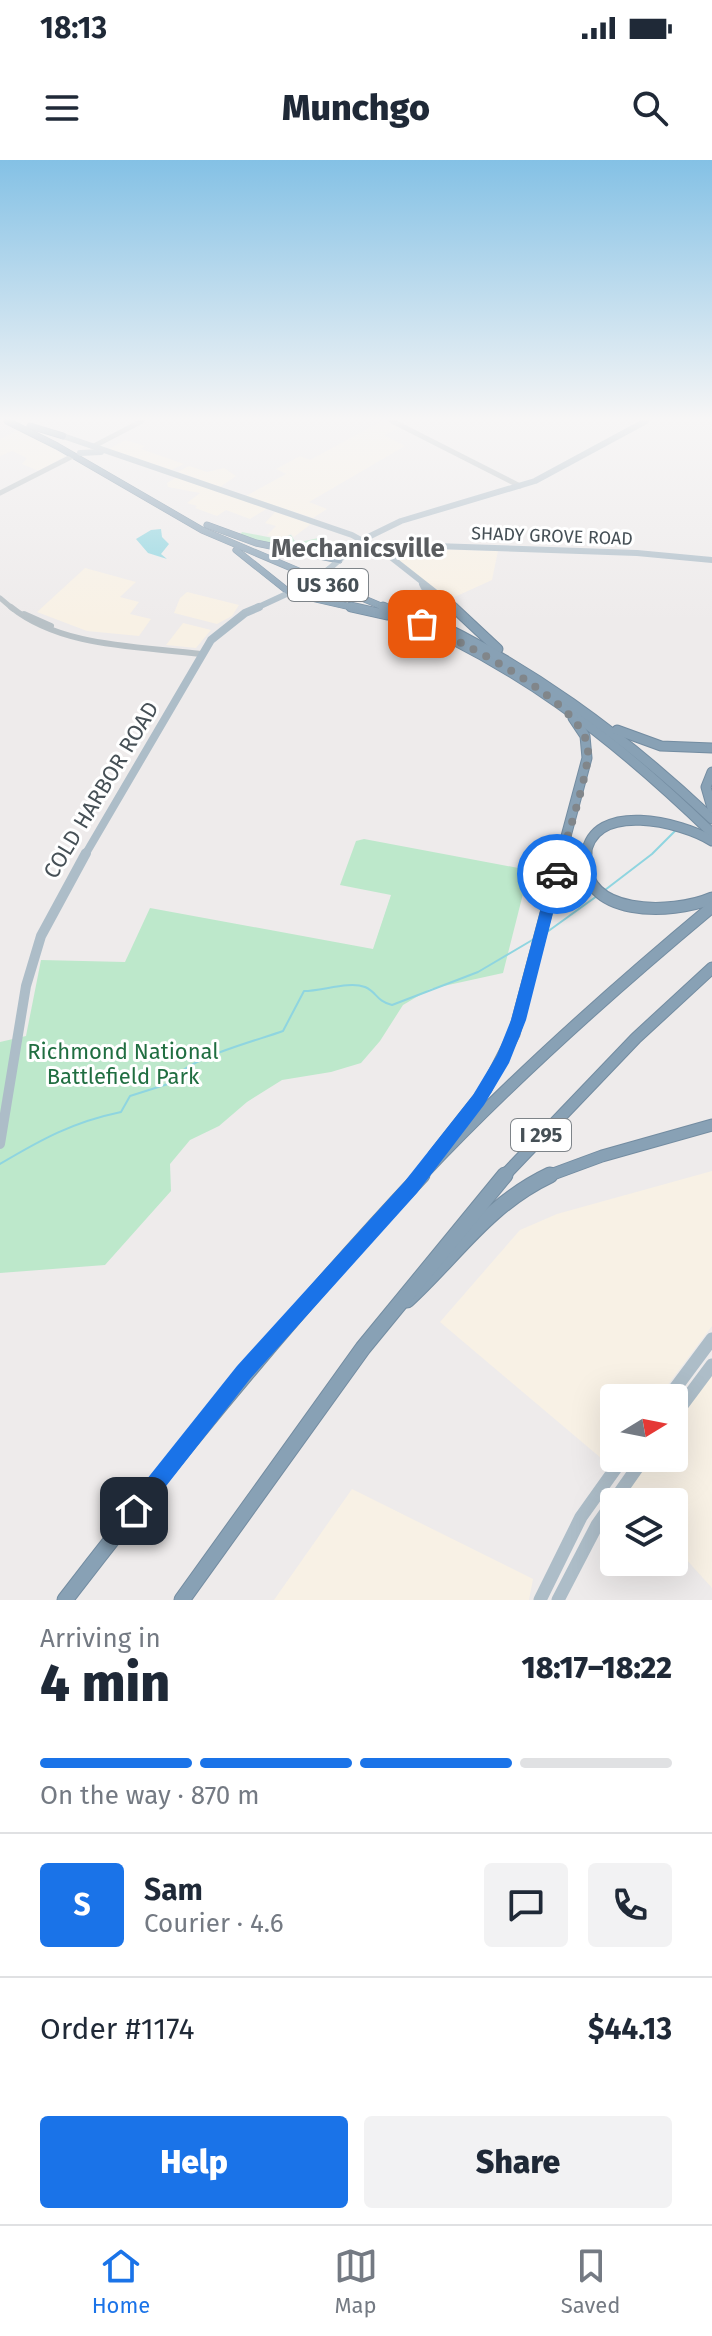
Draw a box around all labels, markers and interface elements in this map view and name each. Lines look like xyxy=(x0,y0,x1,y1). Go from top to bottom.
text: 18:13 xyxy=(40,10,107,46)
icon: menu xyxy=(40,86,84,130)
text: Munchgo xyxy=(282,86,430,130)
icon: search xyxy=(628,86,672,130)
street label: SHADY GROVE ROAD xyxy=(471,522,633,550)
district label: Mechanicsville xyxy=(271,533,445,564)
road number: US 360 xyxy=(288,569,368,601)
pin xyxy=(388,590,456,658)
icon: bag xyxy=(400,602,444,646)
street label: COLD HARBOR ROAD xyxy=(38,697,164,883)
courier xyxy=(517,834,597,914)
icon: car xyxy=(535,852,579,896)
park label: Richmond National Battlefield Park xyxy=(27,1038,219,1090)
road number: I 295 xyxy=(511,1119,571,1151)
north arrow xyxy=(600,1384,688,1472)
map controls xyxy=(600,1384,688,1576)
pin xyxy=(100,1477,168,1545)
button: layers xyxy=(600,1488,688,1576)
icon: home xyxy=(112,1489,156,1533)
text: Arriving in xyxy=(40,1623,161,1654)
text: 18:17–18:22 xyxy=(521,1650,672,1686)
text: 4 min xyxy=(40,1652,170,1715)
text: On the way · 870 m xyxy=(40,1780,260,1811)
button: chat xyxy=(484,1863,568,1947)
button: phone xyxy=(588,1863,672,1947)
text: Sam xyxy=(144,1872,203,1908)
text: S xyxy=(73,1887,91,1923)
text: Courier · 4.6 xyxy=(144,1908,284,1939)
text: Order #1174 xyxy=(40,2011,194,2047)
text: $44.13 xyxy=(588,2011,672,2047)
button: Help xyxy=(40,2116,348,2208)
button: Share xyxy=(364,2116,672,2208)
tab: Home xyxy=(92,2244,150,2319)
tab: Map xyxy=(334,2244,378,2319)
tab: Saved xyxy=(561,2244,620,2319)

